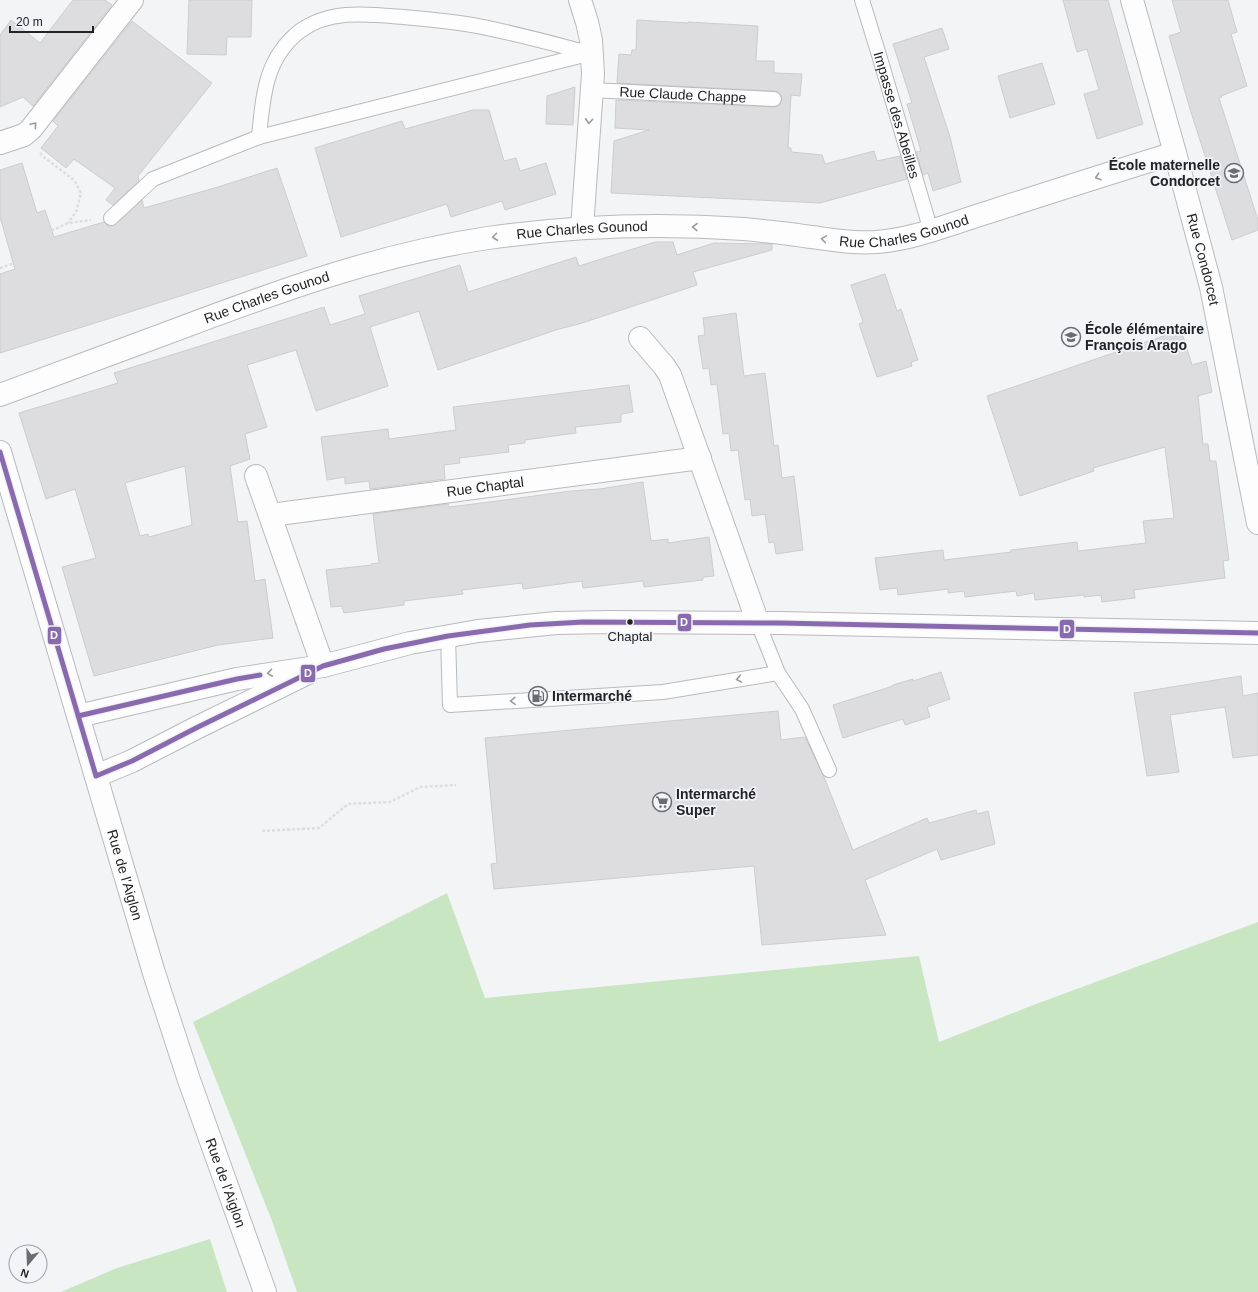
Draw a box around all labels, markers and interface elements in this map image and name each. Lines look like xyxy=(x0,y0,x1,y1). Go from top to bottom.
scale bar xyxy=(10,8,93,34)
text: 20 m xyxy=(16,15,43,29)
street label: Impasse des Abeilles xyxy=(870,49,923,180)
street label: Rue Claude Chappe xyxy=(619,83,747,106)
one-way arrow xyxy=(585,118,594,124)
one-way arrow xyxy=(29,122,36,130)
place label: École maternelle Condorcet xyxy=(1109,157,1220,189)
school or university icon: École maternelle Condorcet xyxy=(1223,162,1245,184)
one-way arrow xyxy=(1095,172,1102,181)
street label: Rue Charles Gounod xyxy=(838,211,971,251)
street label: Rue Condorcet xyxy=(1184,212,1222,307)
street label: Rue Charles Gounod xyxy=(515,218,648,242)
one-way arrow xyxy=(692,223,698,231)
one-way arrow xyxy=(492,233,498,242)
one-way arrow xyxy=(821,235,827,244)
street label: Rue Charles Gounod xyxy=(202,268,331,327)
place label: École élémentaire François Arago xyxy=(1085,321,1204,353)
school or university icon: École élémentaire François Arago xyxy=(1060,326,1082,348)
street label: Rue Chaptal xyxy=(445,473,525,500)
line badge: D xyxy=(677,613,692,632)
text: D xyxy=(680,616,688,628)
marker: Chaptal xyxy=(625,617,635,627)
line badge: D xyxy=(1059,619,1075,639)
text: D xyxy=(1063,623,1071,635)
line badge: D xyxy=(47,626,62,645)
text: D xyxy=(50,629,58,641)
place label: Chaptal xyxy=(608,629,653,644)
line badge: D xyxy=(300,664,316,683)
text: D xyxy=(304,667,312,679)
one-way arrow xyxy=(267,668,273,677)
one-way arrow xyxy=(736,675,743,683)
fuel station icon: Intermarché xyxy=(527,685,549,707)
place label: Intermarché xyxy=(552,688,632,704)
one-way arrow xyxy=(510,697,516,706)
place label: Intermarché Super xyxy=(676,786,756,818)
supermarket icon: Intermarché Super xyxy=(651,791,673,813)
street label: Rue de l'Aiglon xyxy=(104,828,146,922)
street label: Rue de l'Aiglon xyxy=(202,1136,249,1230)
north arrow xyxy=(8,1244,48,1284)
text: N xyxy=(19,1266,30,1280)

